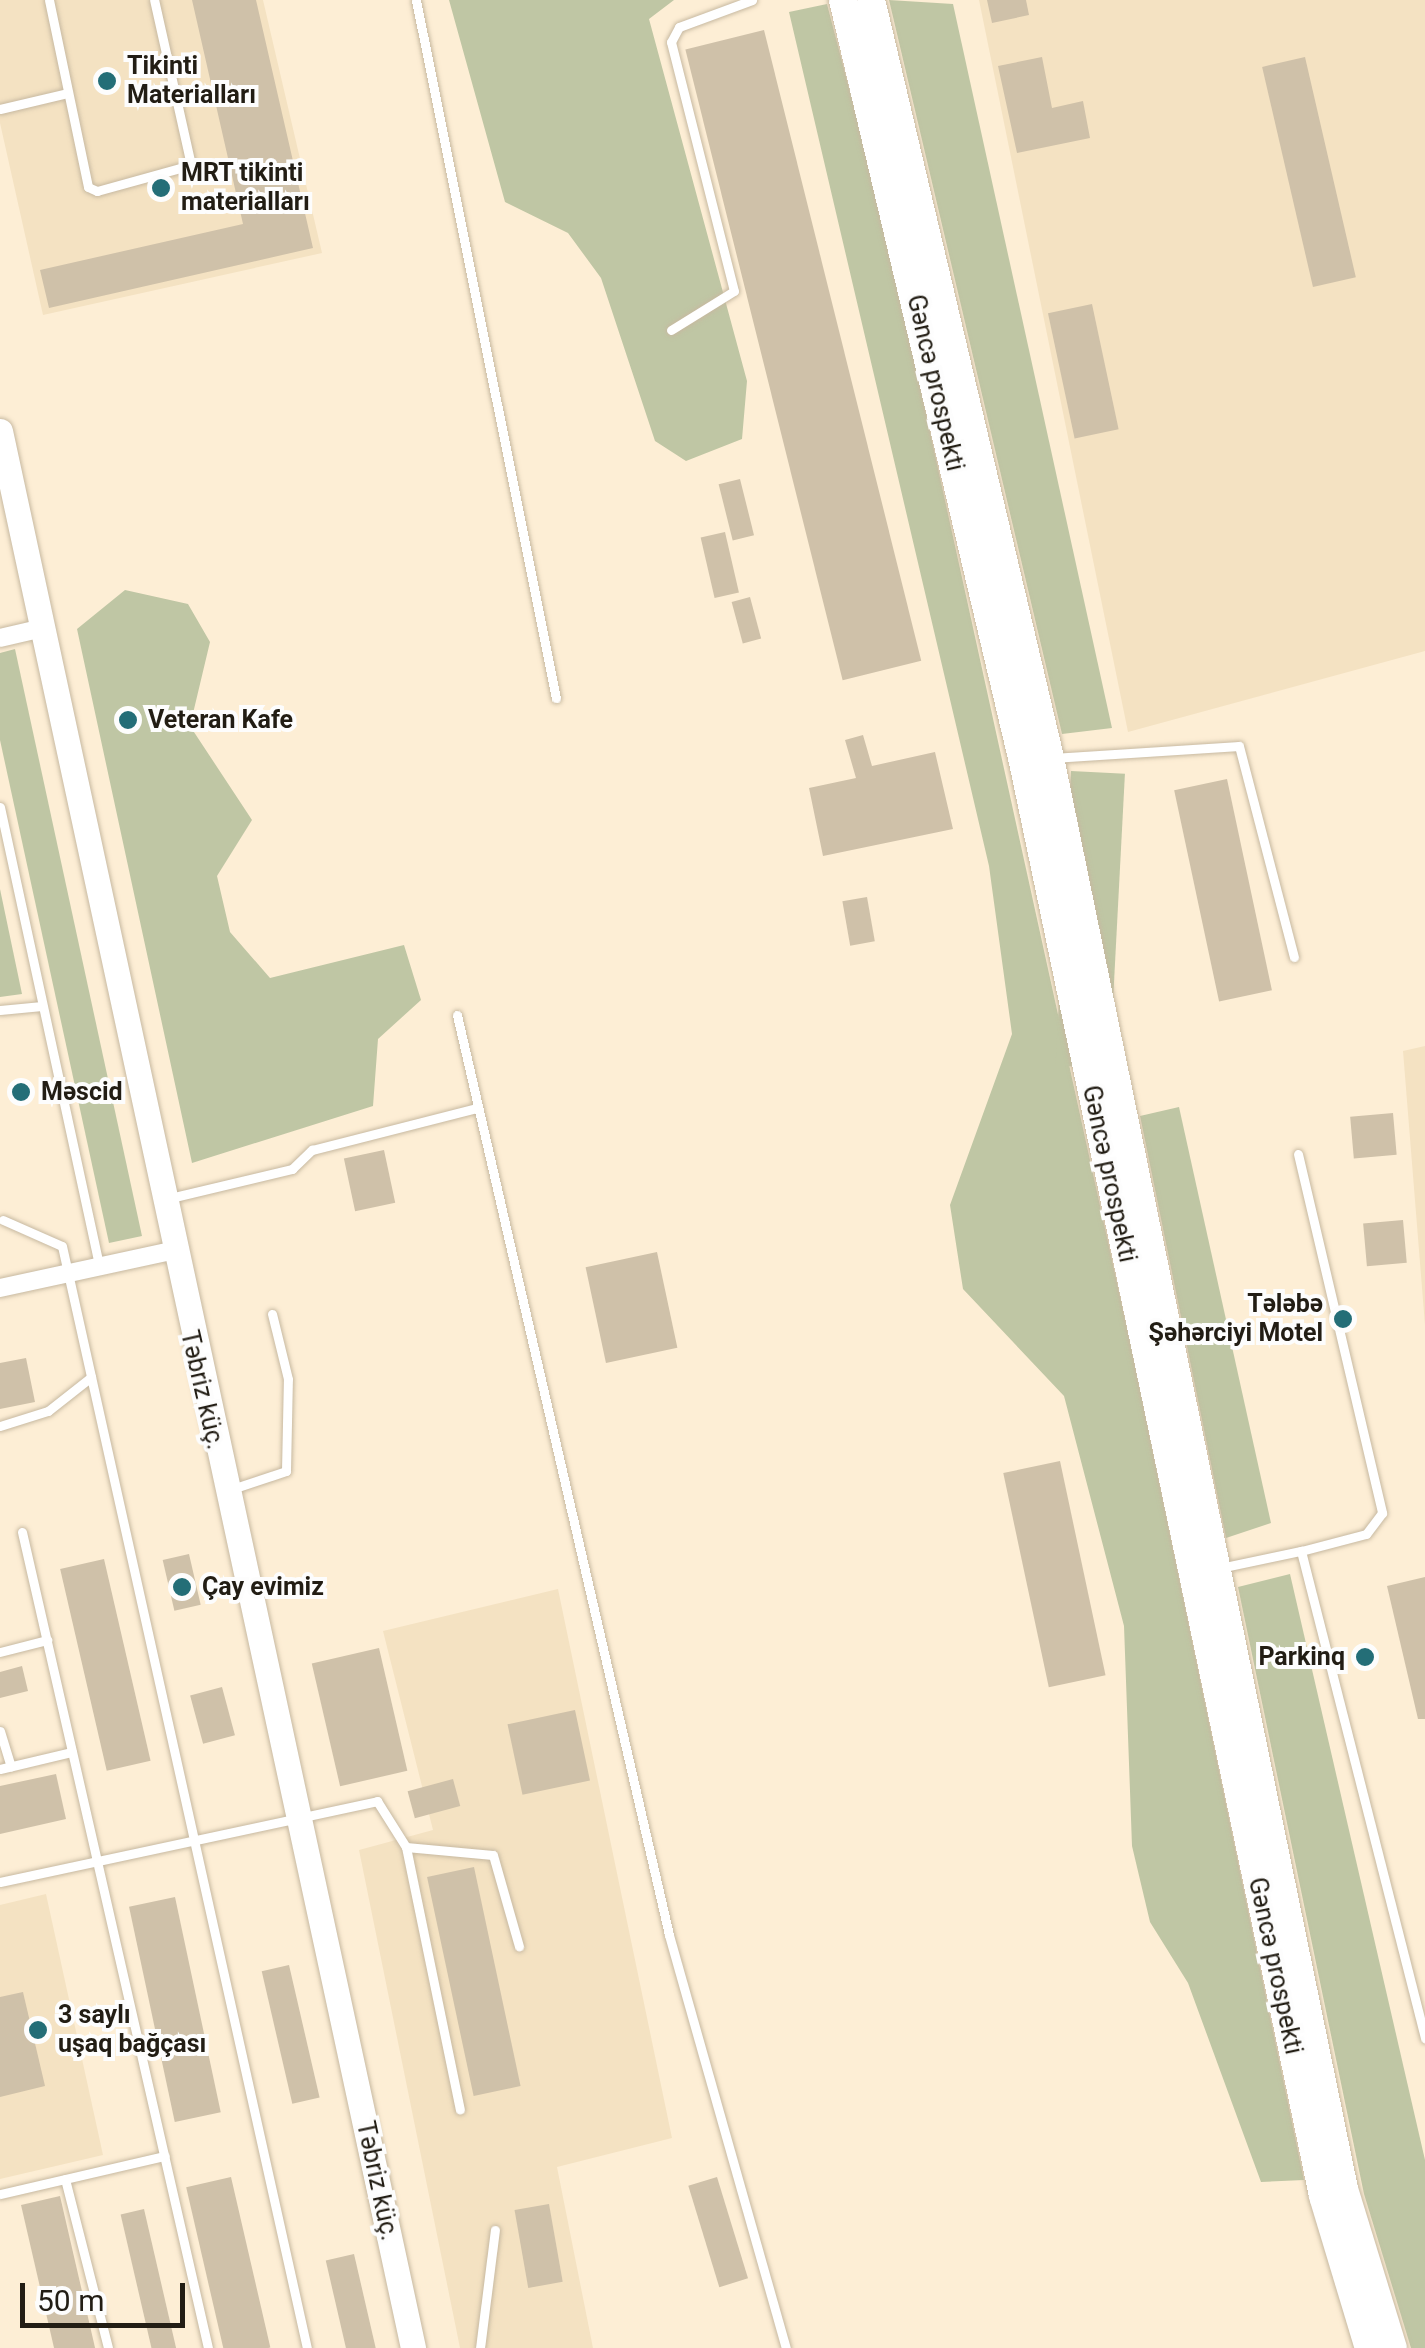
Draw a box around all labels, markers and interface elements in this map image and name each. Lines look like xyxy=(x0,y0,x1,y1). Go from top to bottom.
place label: Tikinti Materialları xyxy=(127,52,256,111)
marker: Tikinti Materialları xyxy=(96,70,118,92)
place label: MRT tikinti materialları xyxy=(181,159,310,218)
marker: MRT tikinti materialları xyxy=(150,177,172,199)
street label: Gəncə prospekti xyxy=(900,292,970,474)
place label: Veteran Kafe xyxy=(148,705,293,735)
marker: Veteran Kafe xyxy=(117,709,139,731)
place label: Məscid xyxy=(41,1077,123,1107)
marker: Məscid xyxy=(10,1081,32,1103)
street label: Gəncə prospekti xyxy=(1076,1083,1142,1265)
place label: Tələbə Şəhərciyi Motel xyxy=(1149,1290,1323,1349)
marker: Tələbə Şəhərciyi Motel xyxy=(1332,1308,1354,1330)
street label: Təbriz küç. xyxy=(174,1327,230,1453)
place label: Çay evimiz xyxy=(202,1572,324,1602)
marker: Çay evimiz xyxy=(171,1576,193,1598)
place label: Parkinq xyxy=(1258,1642,1345,1672)
marker: Parkinq xyxy=(1354,1646,1376,1668)
street label: Gəncə prospekti xyxy=(1242,1875,1308,2057)
place label: 3 saylı uşaq bağçası xyxy=(58,2001,206,2060)
marker: 3 saylı uşaq bağçası xyxy=(27,2019,49,2041)
street label: Təbriz küç. xyxy=(350,2118,404,2244)
scale bar xyxy=(25,2263,190,2325)
text: 50 m xyxy=(37,2283,104,2318)

